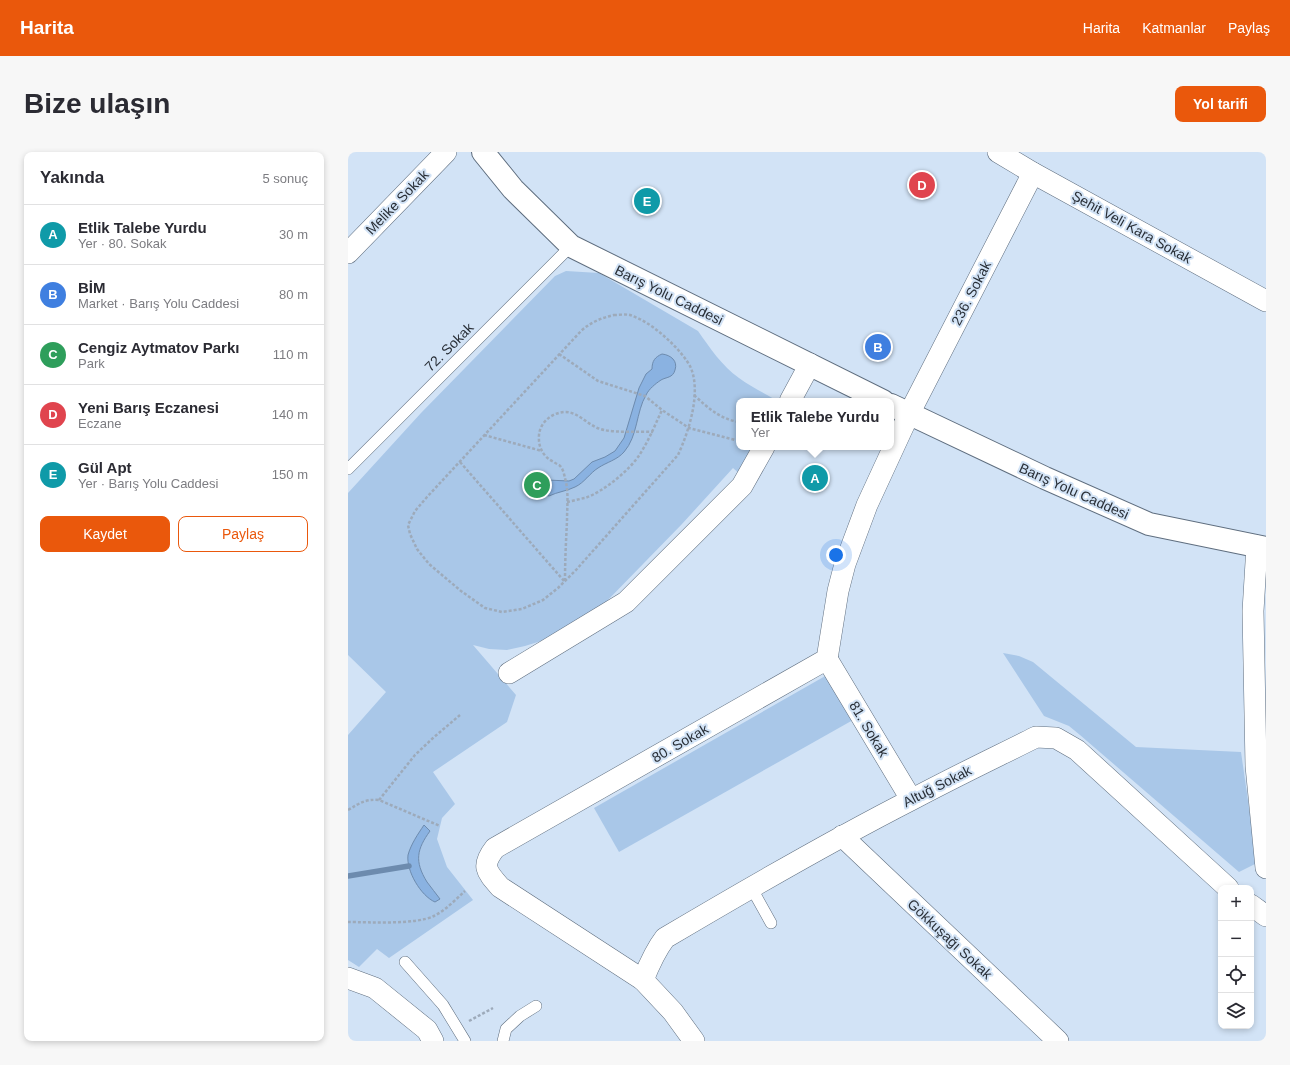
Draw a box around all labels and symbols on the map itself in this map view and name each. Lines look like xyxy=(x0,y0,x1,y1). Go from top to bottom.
street label: Melike Sokak xyxy=(362,166,432,238)
pin: D xyxy=(909,170,935,200)
pin: E xyxy=(634,186,660,216)
street label: Şehit Veli Kara Sokak xyxy=(1069,187,1196,267)
street label: 236. Sokak xyxy=(948,257,994,328)
street label: Barış Yolu Caddesi xyxy=(612,262,726,328)
street label: 72. Sokak xyxy=(421,319,477,375)
pin: B xyxy=(865,332,891,362)
street label: Barış Yolu Caddesi xyxy=(1017,460,1131,522)
pin: A xyxy=(802,463,828,493)
pin: C xyxy=(524,470,550,500)
your location xyxy=(826,545,846,565)
street label: 81. Sokak xyxy=(846,698,892,761)
street label: 80. Sokak xyxy=(649,720,712,765)
street label: Altuğ Sokak xyxy=(900,761,975,810)
street label: Gökkuşağı Sokak xyxy=(904,896,996,983)

